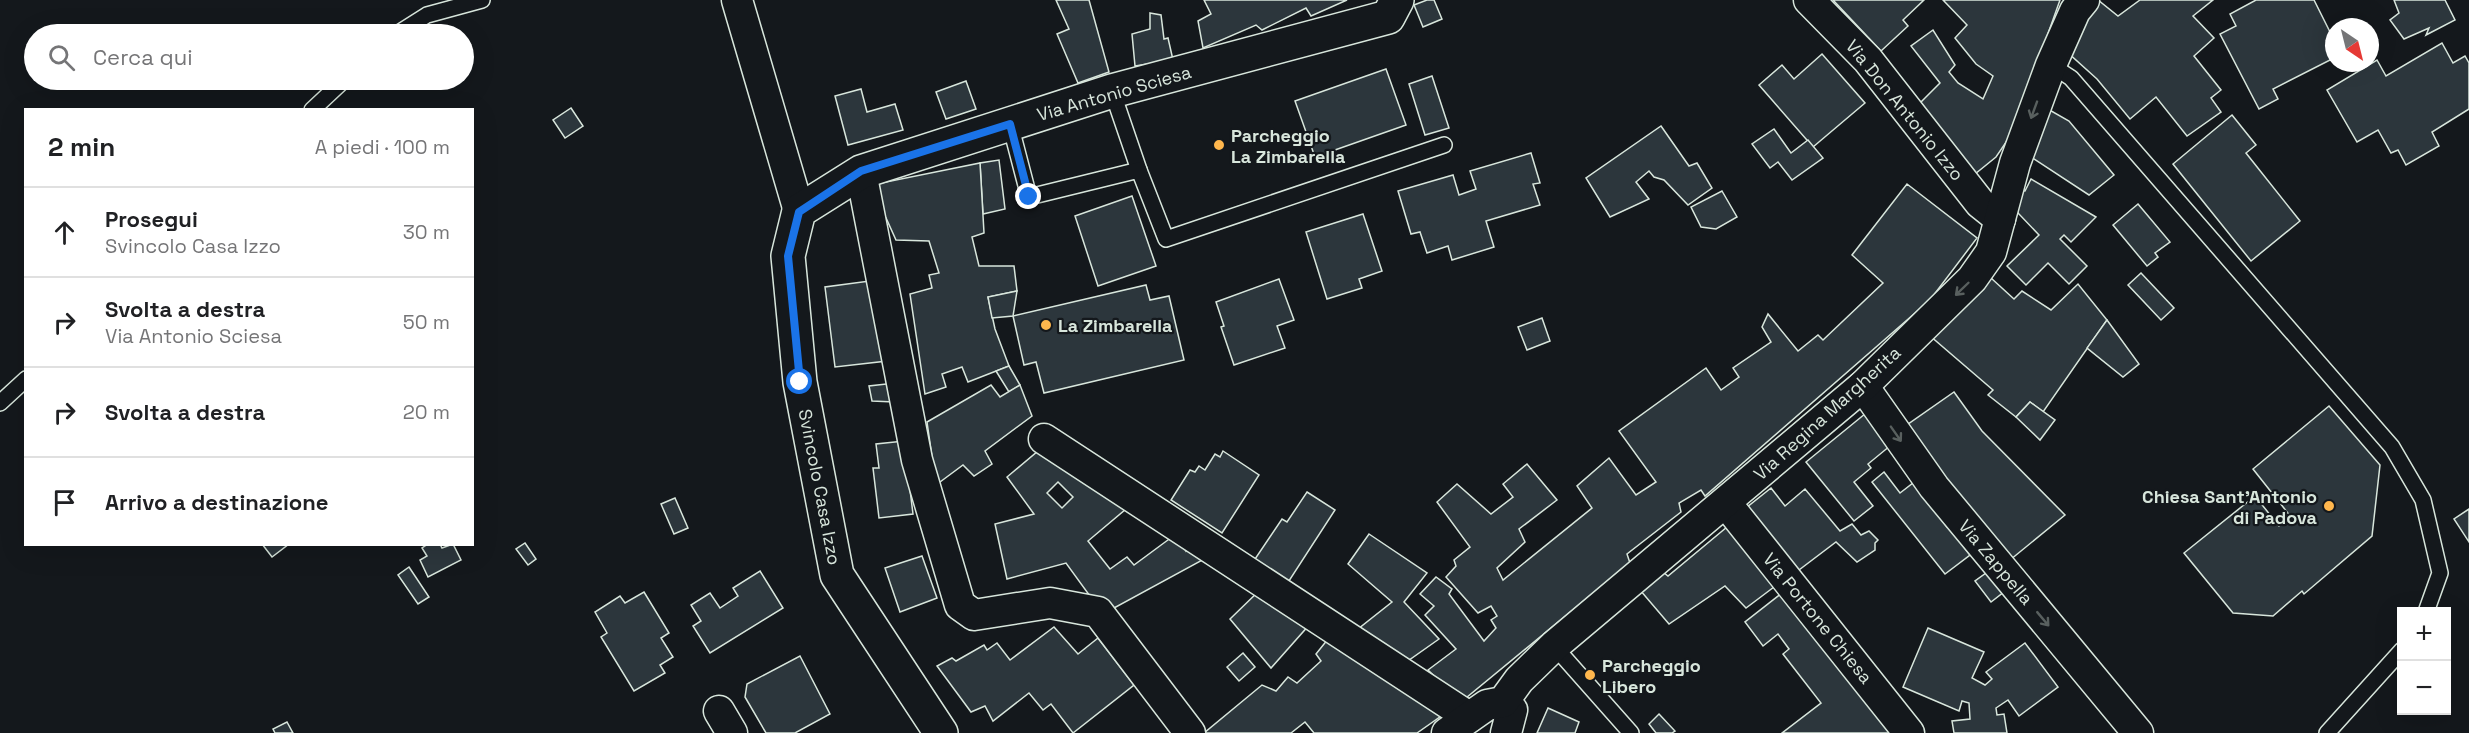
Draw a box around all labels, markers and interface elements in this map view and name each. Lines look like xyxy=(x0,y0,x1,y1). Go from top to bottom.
north arrow xyxy=(2325,18,2379,72)
search box xyxy=(24,24,474,90)
street label: Via Don Antonio Izzo xyxy=(1841,35,1969,185)
icon: search xyxy=(45,41,78,74)
text: Cerca qui xyxy=(93,43,193,71)
street label: Via Antonio Sciesa xyxy=(1034,60,1194,126)
one-way arrow xyxy=(2028,101,2039,119)
place label: Parcheggio La Zimbarella xyxy=(1231,124,1346,168)
text: 2 min xyxy=(48,130,115,164)
text: A piedi · 100 m xyxy=(315,134,450,160)
marker: Parcheggio La Zimbarella xyxy=(1212,138,1226,152)
route end xyxy=(1015,183,1041,209)
text: Prosegui xyxy=(105,205,198,233)
icon: ahead xyxy=(48,216,81,249)
text: 30 m xyxy=(403,219,450,245)
text: Svincolo Casa Izzo xyxy=(105,233,281,259)
one-way arrow xyxy=(1955,281,1970,296)
text: Svolta a destra xyxy=(105,295,265,323)
icon: right xyxy=(48,306,81,339)
text: 50 m xyxy=(403,309,450,335)
place label: La Zimbarella xyxy=(1058,314,1173,337)
marker: La Zimbarella xyxy=(1039,318,1053,332)
text: Via Antonio Sciesa xyxy=(105,323,282,349)
street label: Via Regina Margherita xyxy=(1749,341,1905,485)
route start xyxy=(786,368,812,394)
icon: right xyxy=(48,396,81,429)
text: Svolta a destra xyxy=(105,398,265,426)
text: 20 m xyxy=(403,399,450,425)
street label: Svincolo Casa Izzo xyxy=(794,407,846,567)
one-way arrow xyxy=(1890,425,1902,441)
place label: Chiesa Sant'Antonio di Padova xyxy=(2142,485,2318,529)
icon: arrive xyxy=(48,486,81,519)
text: Arrivo a destinazione xyxy=(105,488,328,516)
marker: Chiesa Sant'Antonio di Padova xyxy=(2322,499,2336,513)
street label: Via Zappella xyxy=(1954,515,2038,609)
street label: Via Portone Chiesa xyxy=(1758,548,1878,688)
map controls xyxy=(2397,607,2451,715)
button: + xyxy=(2397,607,2451,661)
one-way arrow xyxy=(2037,611,2050,627)
place label: Parcheggio Libero xyxy=(1602,654,1701,698)
button: − xyxy=(2397,661,2451,715)
marker: Parcheggio Libero xyxy=(1583,668,1597,682)

